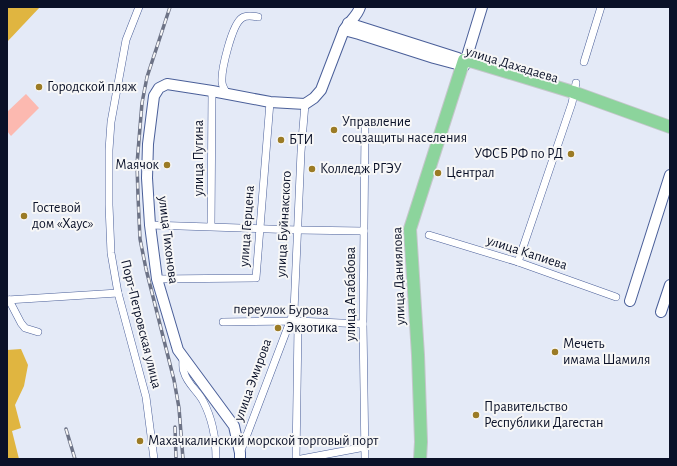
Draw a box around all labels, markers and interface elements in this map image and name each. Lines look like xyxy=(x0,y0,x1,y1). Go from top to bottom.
street label: улица Дахадаева xyxy=(463,44,561,86)
place label: Городской пляж xyxy=(47,80,137,94)
marker: Городской пляж xyxy=(34,82,44,92)
place label: Управление соцзащиты населения xyxy=(342,115,467,145)
street label: улица Пугина xyxy=(192,119,206,197)
marker: Управление соцзащиты населения xyxy=(329,125,339,135)
place label: БТИ xyxy=(289,133,314,147)
marker: БТИ xyxy=(276,135,286,145)
place label: УФСБ РФ по РД xyxy=(474,147,563,161)
marker: УФСБ РФ по РД xyxy=(566,149,576,159)
place label: Маячок xyxy=(115,158,160,172)
marker: Маячок xyxy=(162,160,172,170)
place label: Колледж РГЭУ xyxy=(320,162,402,176)
marker: Колледж РГЭУ xyxy=(307,164,317,174)
place label: Централ xyxy=(446,166,495,180)
marker: Централ xyxy=(433,168,443,178)
street label: улица Буйнакского xyxy=(274,170,294,279)
street label: улица Герцена xyxy=(237,184,257,268)
street label: улица Тихонова xyxy=(156,194,180,285)
place label: Гостевой дом «Хаус» xyxy=(32,201,94,231)
marker: Гостевой дом «Хаус» xyxy=(19,211,29,221)
street label: улица Даниялова xyxy=(390,226,408,326)
street label: улица Капиева xyxy=(484,233,570,273)
street label: улица Агабабова xyxy=(344,246,358,342)
street label: Порт-Петровская улица xyxy=(118,258,164,391)
street label: переулок Бурова xyxy=(233,302,329,318)
place label: Экзотика xyxy=(286,321,338,335)
marker: Экзотика xyxy=(273,323,283,333)
street label: улица Эмирова xyxy=(231,336,275,424)
place label: Мечеть имама Шамиля xyxy=(563,337,650,367)
marker: Мечеть имама Шамиля xyxy=(550,347,560,357)
place label: Правительство Республики Дагестан xyxy=(484,400,603,430)
marker: Правительство Республики Дагестан xyxy=(471,410,481,420)
place label: Махачкалинский морской торговый порт xyxy=(148,434,379,448)
marker: Махачкалинский морской торговый порт xyxy=(135,436,145,446)

